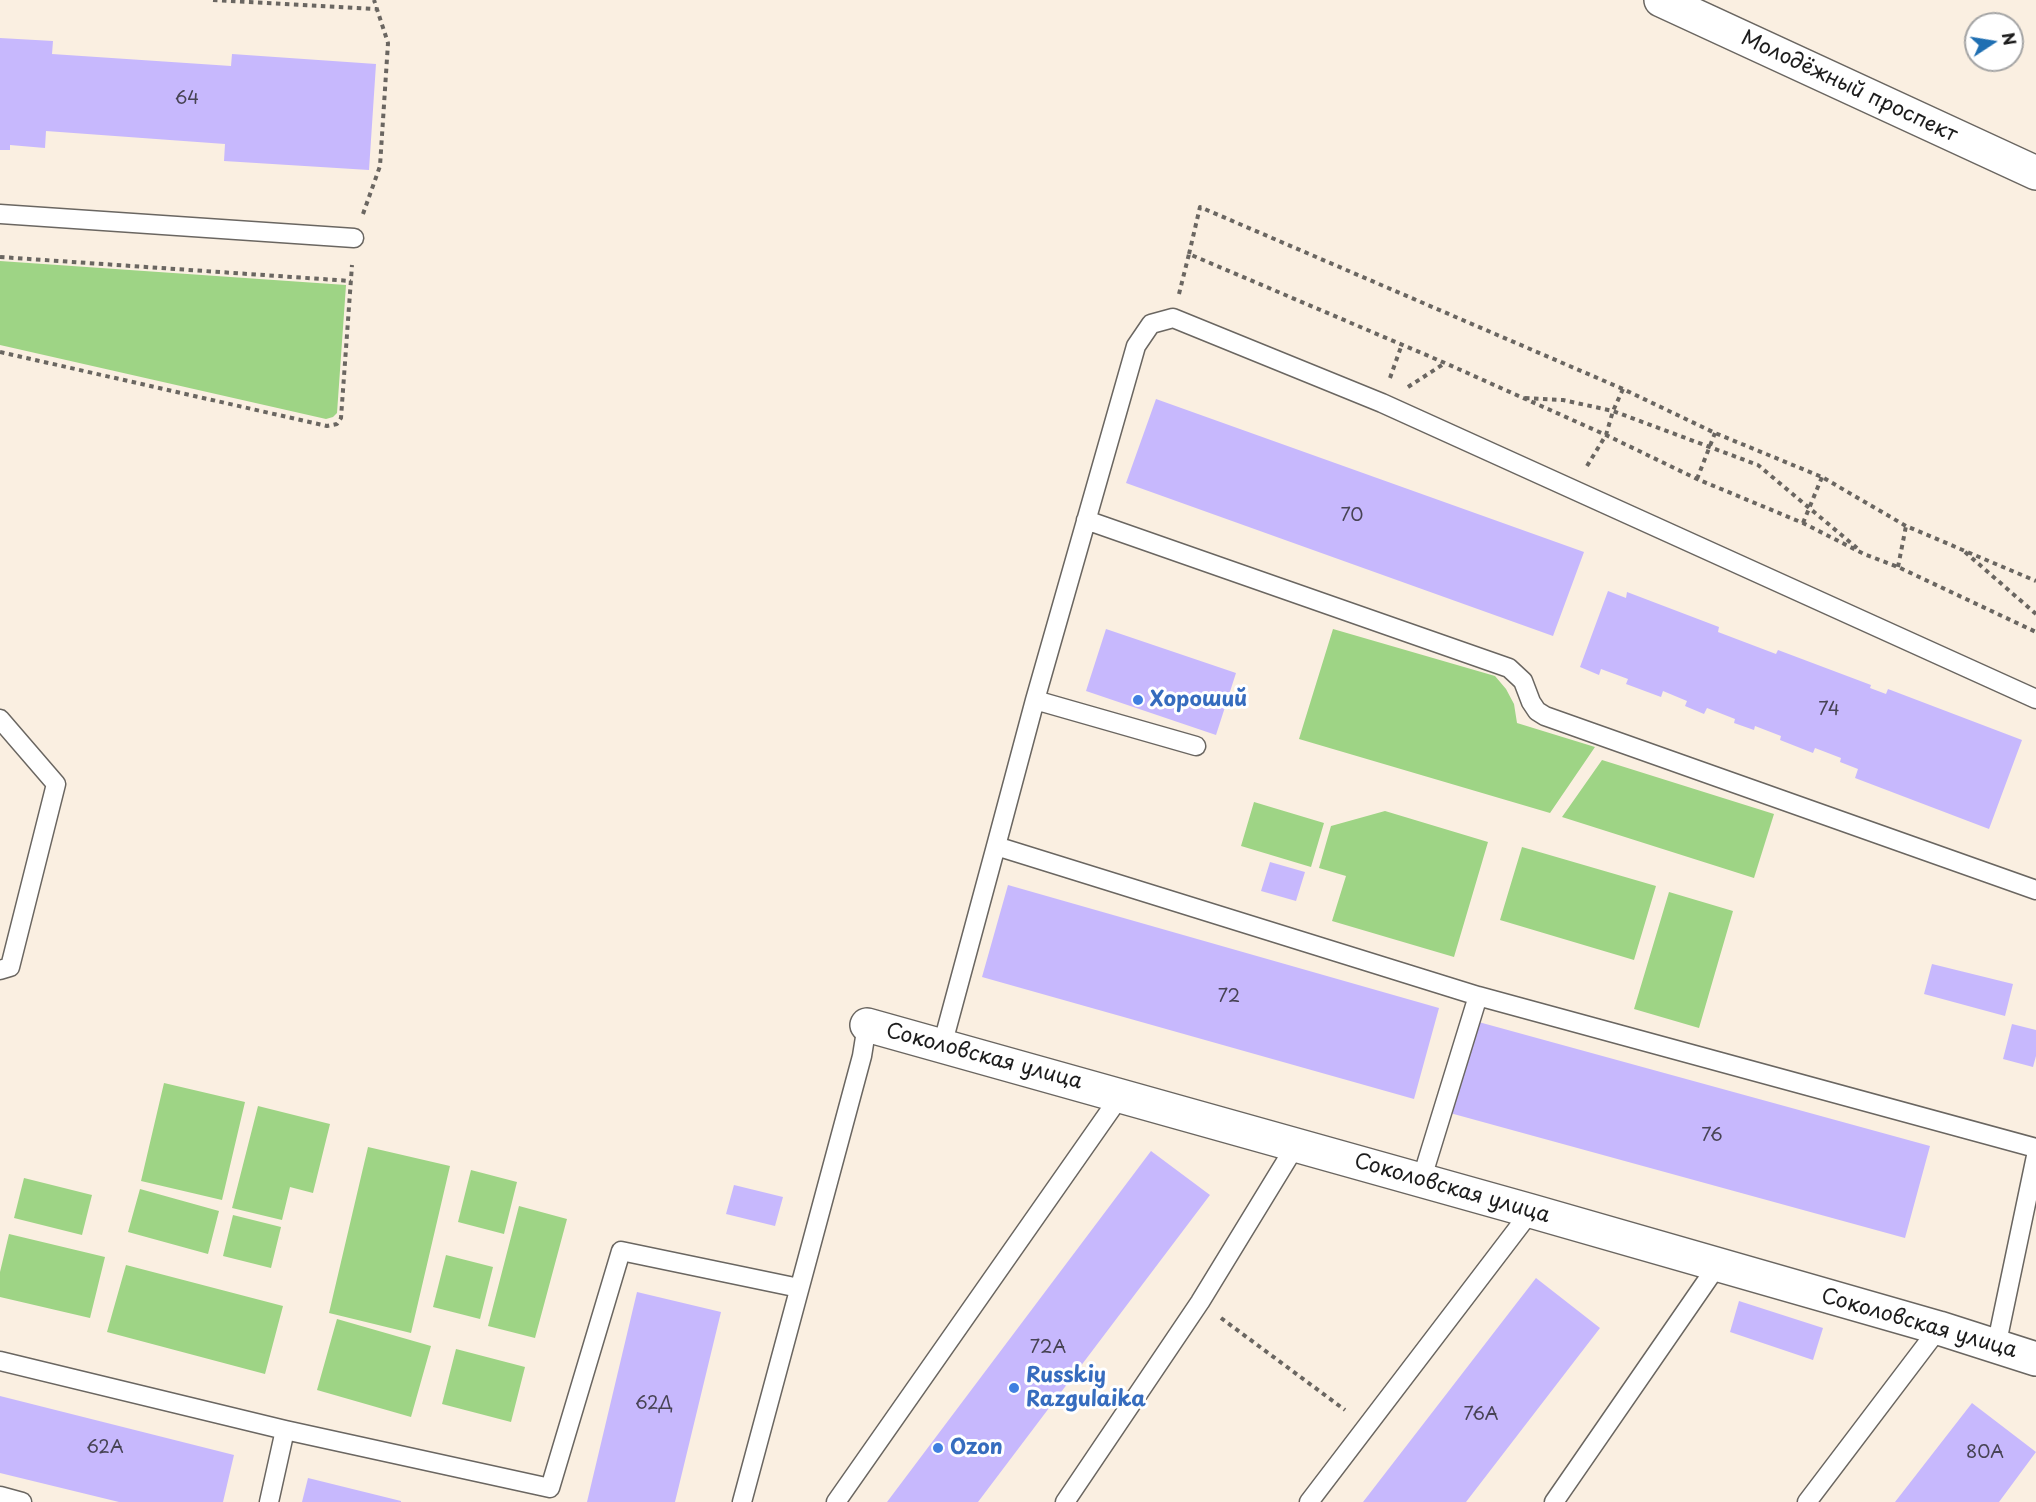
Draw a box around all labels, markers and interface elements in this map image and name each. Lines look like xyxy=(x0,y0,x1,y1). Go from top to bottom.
north arrow xyxy=(1964,12,2024,72)
street label: Молодёжный проспект xyxy=(1737,26,1961,148)
text: N xyxy=(1997,30,2023,47)
house number: 64 xyxy=(175,88,199,110)
house number: 70 xyxy=(1341,505,1363,527)
place label: Хороший xyxy=(1150,687,1247,713)
marker: Хороший xyxy=(1131,693,1145,707)
house number: 74 xyxy=(1818,699,1840,721)
house number: 72 xyxy=(1218,986,1240,1008)
street label: Соколовская улица xyxy=(883,1019,1085,1095)
house number: 76 xyxy=(1701,1125,1723,1147)
street label: Соколовская улица xyxy=(1351,1149,1553,1229)
street label: Соколовская улица xyxy=(1818,1284,2020,1364)
house number: 72А xyxy=(1030,1337,1066,1359)
place label: Russkiy Razgulaika xyxy=(1026,1363,1146,1413)
marker: Russkiy Razgulaika xyxy=(1007,1381,1021,1395)
house number: 62Д xyxy=(635,1393,673,1415)
house number: 76А xyxy=(1463,1404,1499,1426)
place label: Ozon xyxy=(950,1435,1003,1461)
house number: 62А xyxy=(86,1437,124,1459)
marker: Ozon xyxy=(931,1441,945,1455)
house number: 80А xyxy=(1966,1442,2004,1464)

